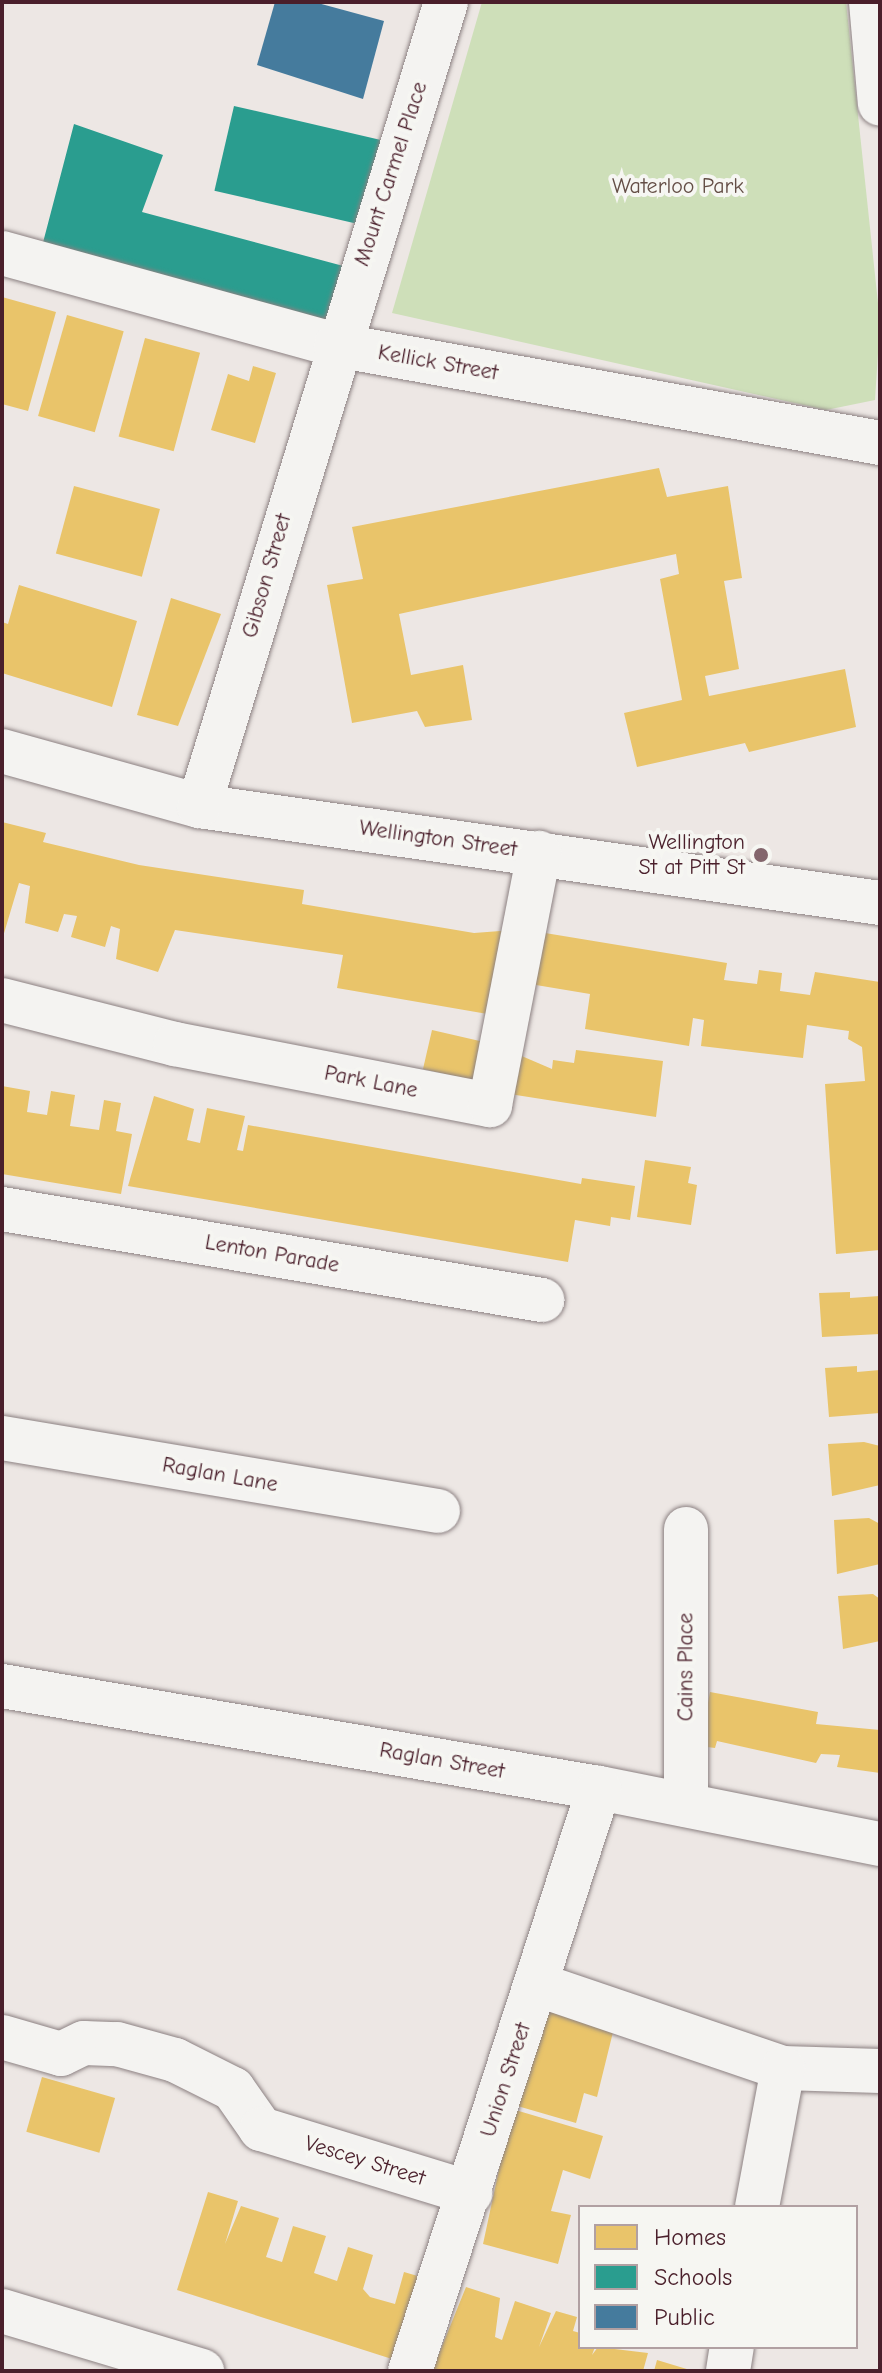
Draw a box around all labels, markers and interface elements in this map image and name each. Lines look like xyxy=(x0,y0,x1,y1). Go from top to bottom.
street label: Mount Carmel Place xyxy=(349,79,433,269)
park label: Waterloo Park xyxy=(612,174,744,200)
street label: Kellick Street xyxy=(376,339,500,387)
street label: Gibson Street xyxy=(237,511,297,641)
street label: Wellington Street xyxy=(357,815,519,863)
place label: Wellington St at Pitt St xyxy=(639,829,745,880)
marker: Wellington St at Pitt St xyxy=(752,846,770,864)
street label: Park Lane xyxy=(322,1060,420,1104)
street label: Lenton Parade xyxy=(203,1229,341,1279)
street label: Raglan Lane xyxy=(160,1452,280,1498)
street label: Cains Place xyxy=(673,1613,699,1721)
street label: Raglan Street xyxy=(377,1737,507,1785)
street label: Union Street xyxy=(475,2020,537,2140)
street label: Vescey Street xyxy=(302,2130,428,2192)
legend xyxy=(578,2205,858,2349)
text: Homes xyxy=(654,2223,726,2251)
text: Schools xyxy=(654,2263,732,2291)
text: Public xyxy=(654,2303,715,2331)

